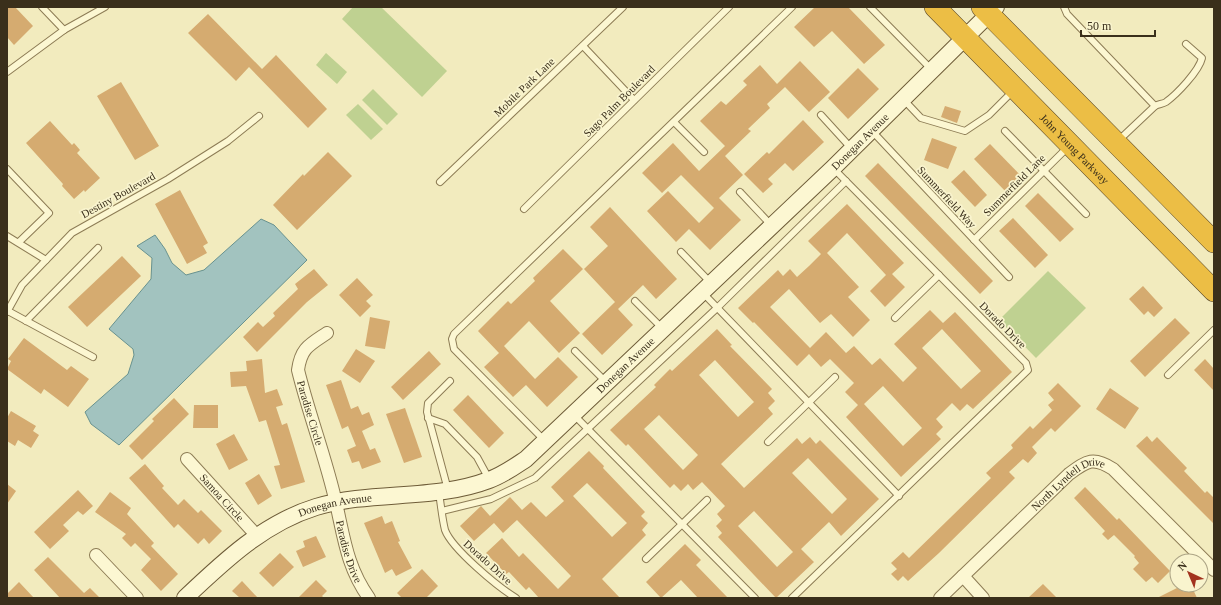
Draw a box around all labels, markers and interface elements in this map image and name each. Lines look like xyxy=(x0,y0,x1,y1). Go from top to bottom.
scale bar xyxy=(1081,12,1155,38)
text: 50 m xyxy=(1087,19,1112,33)
street label: Mobile Park Lane xyxy=(491,55,557,119)
street label: Sago Palm Boulevard xyxy=(581,62,658,139)
street label: Donegan Avenue xyxy=(829,111,891,172)
street label: John Young Parkway xyxy=(1038,111,1112,187)
street label: Summerfield Lane xyxy=(981,152,1047,218)
street label: Summerfield Way xyxy=(915,164,979,231)
street label: Destiny Boulevard xyxy=(79,169,158,220)
street label: Dorado Drive xyxy=(977,299,1029,351)
street label: Donegan Avenue xyxy=(594,335,657,395)
street label: Paradise Circle xyxy=(295,379,326,447)
street label: North Lyndell Drive xyxy=(1029,455,1107,513)
street label: Samoa Circle xyxy=(197,471,247,524)
street label: Donegan Avenue xyxy=(296,491,372,519)
street label: Paradise Drive xyxy=(334,519,365,585)
street label: Dorado Drive xyxy=(461,537,515,587)
north arrow xyxy=(1169,553,1209,593)
text: N xyxy=(1175,559,1189,573)

